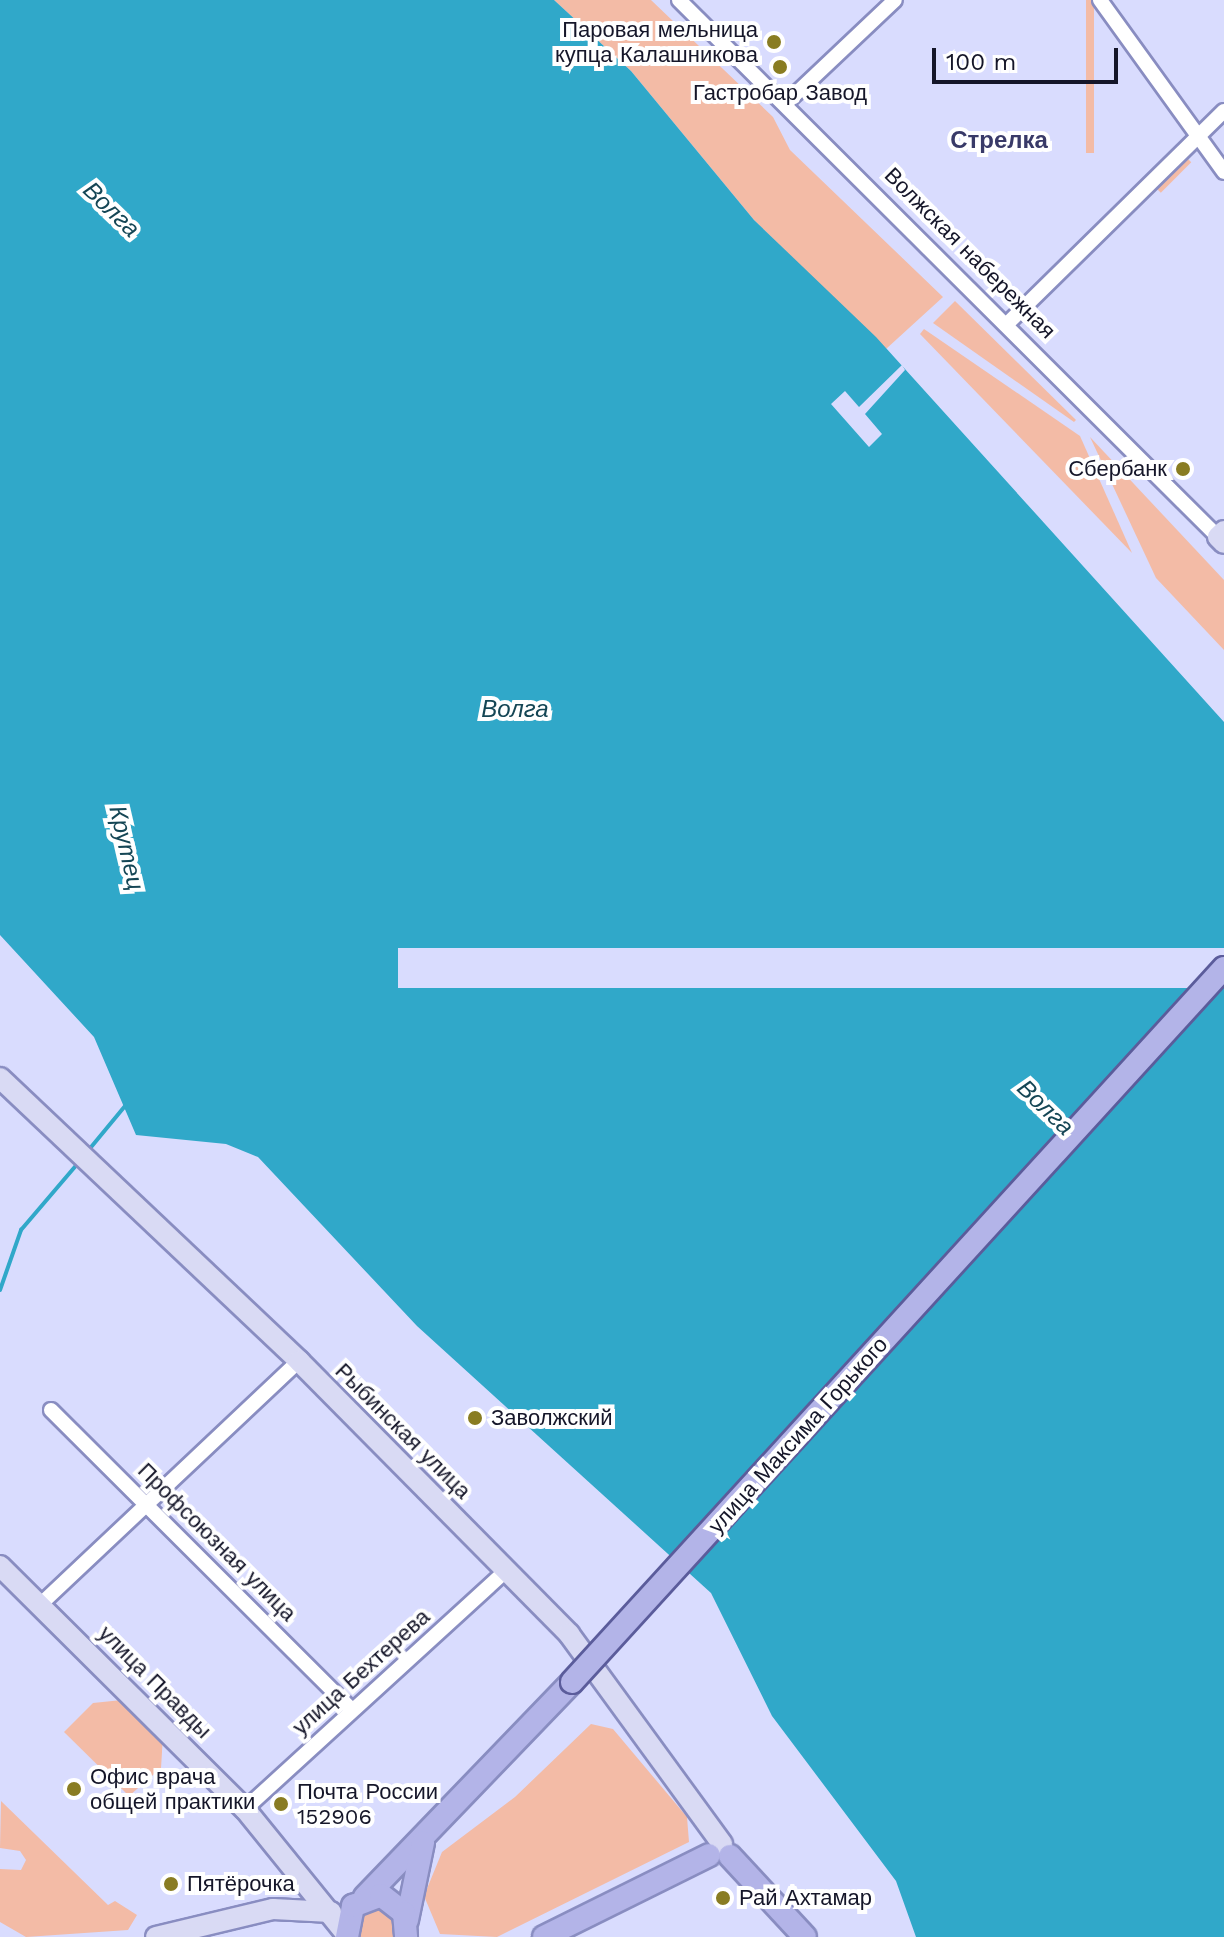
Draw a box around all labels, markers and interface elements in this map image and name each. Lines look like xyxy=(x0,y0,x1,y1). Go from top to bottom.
place label: Паровая мельница купца Калашникова xyxy=(555,16,758,68)
scale bar xyxy=(936,32,1122,82)
marker: Паровая мельница купца Калашникова xyxy=(765,33,783,51)
text: 100 m xyxy=(946,48,1016,76)
marker: Гастробар Завод xyxy=(771,58,789,76)
place label: Гастробар Завод xyxy=(693,80,867,106)
district label: Стрелка xyxy=(950,127,1048,155)
street label: Волжская набережная xyxy=(879,162,1061,344)
water label: Волга xyxy=(77,176,145,244)
place label: Сбербанк xyxy=(1068,456,1167,482)
marker: Сбербанк xyxy=(1174,460,1192,478)
water label: Волга xyxy=(481,696,549,724)
water label: Крутец xyxy=(102,803,150,893)
water label: Волга xyxy=(1011,1074,1079,1142)
street label: улица Максима Горького xyxy=(703,1331,893,1539)
street label: Рыбинская улица xyxy=(330,1358,476,1504)
place label: Заволжский xyxy=(491,1405,612,1431)
marker: Заволжский xyxy=(466,1409,484,1427)
street label: Профсоюзная улица xyxy=(132,1457,302,1627)
street label: улица Бехтерева xyxy=(287,1604,435,1740)
street label: улица Правды xyxy=(93,1620,217,1744)
place label: Офис врача общей практики xyxy=(90,1763,255,1814)
place label: Почта России 152906 xyxy=(297,1778,438,1830)
marker: Офис врача общей практики xyxy=(65,1780,83,1798)
marker: Почта России 152906 xyxy=(272,1795,290,1813)
place label: Пятёрочка xyxy=(187,1871,295,1897)
marker: Пятёрочка xyxy=(162,1875,180,1893)
place label: Рай Ахтамар xyxy=(739,1885,872,1911)
marker: Рай Ахтамар xyxy=(714,1889,732,1907)

